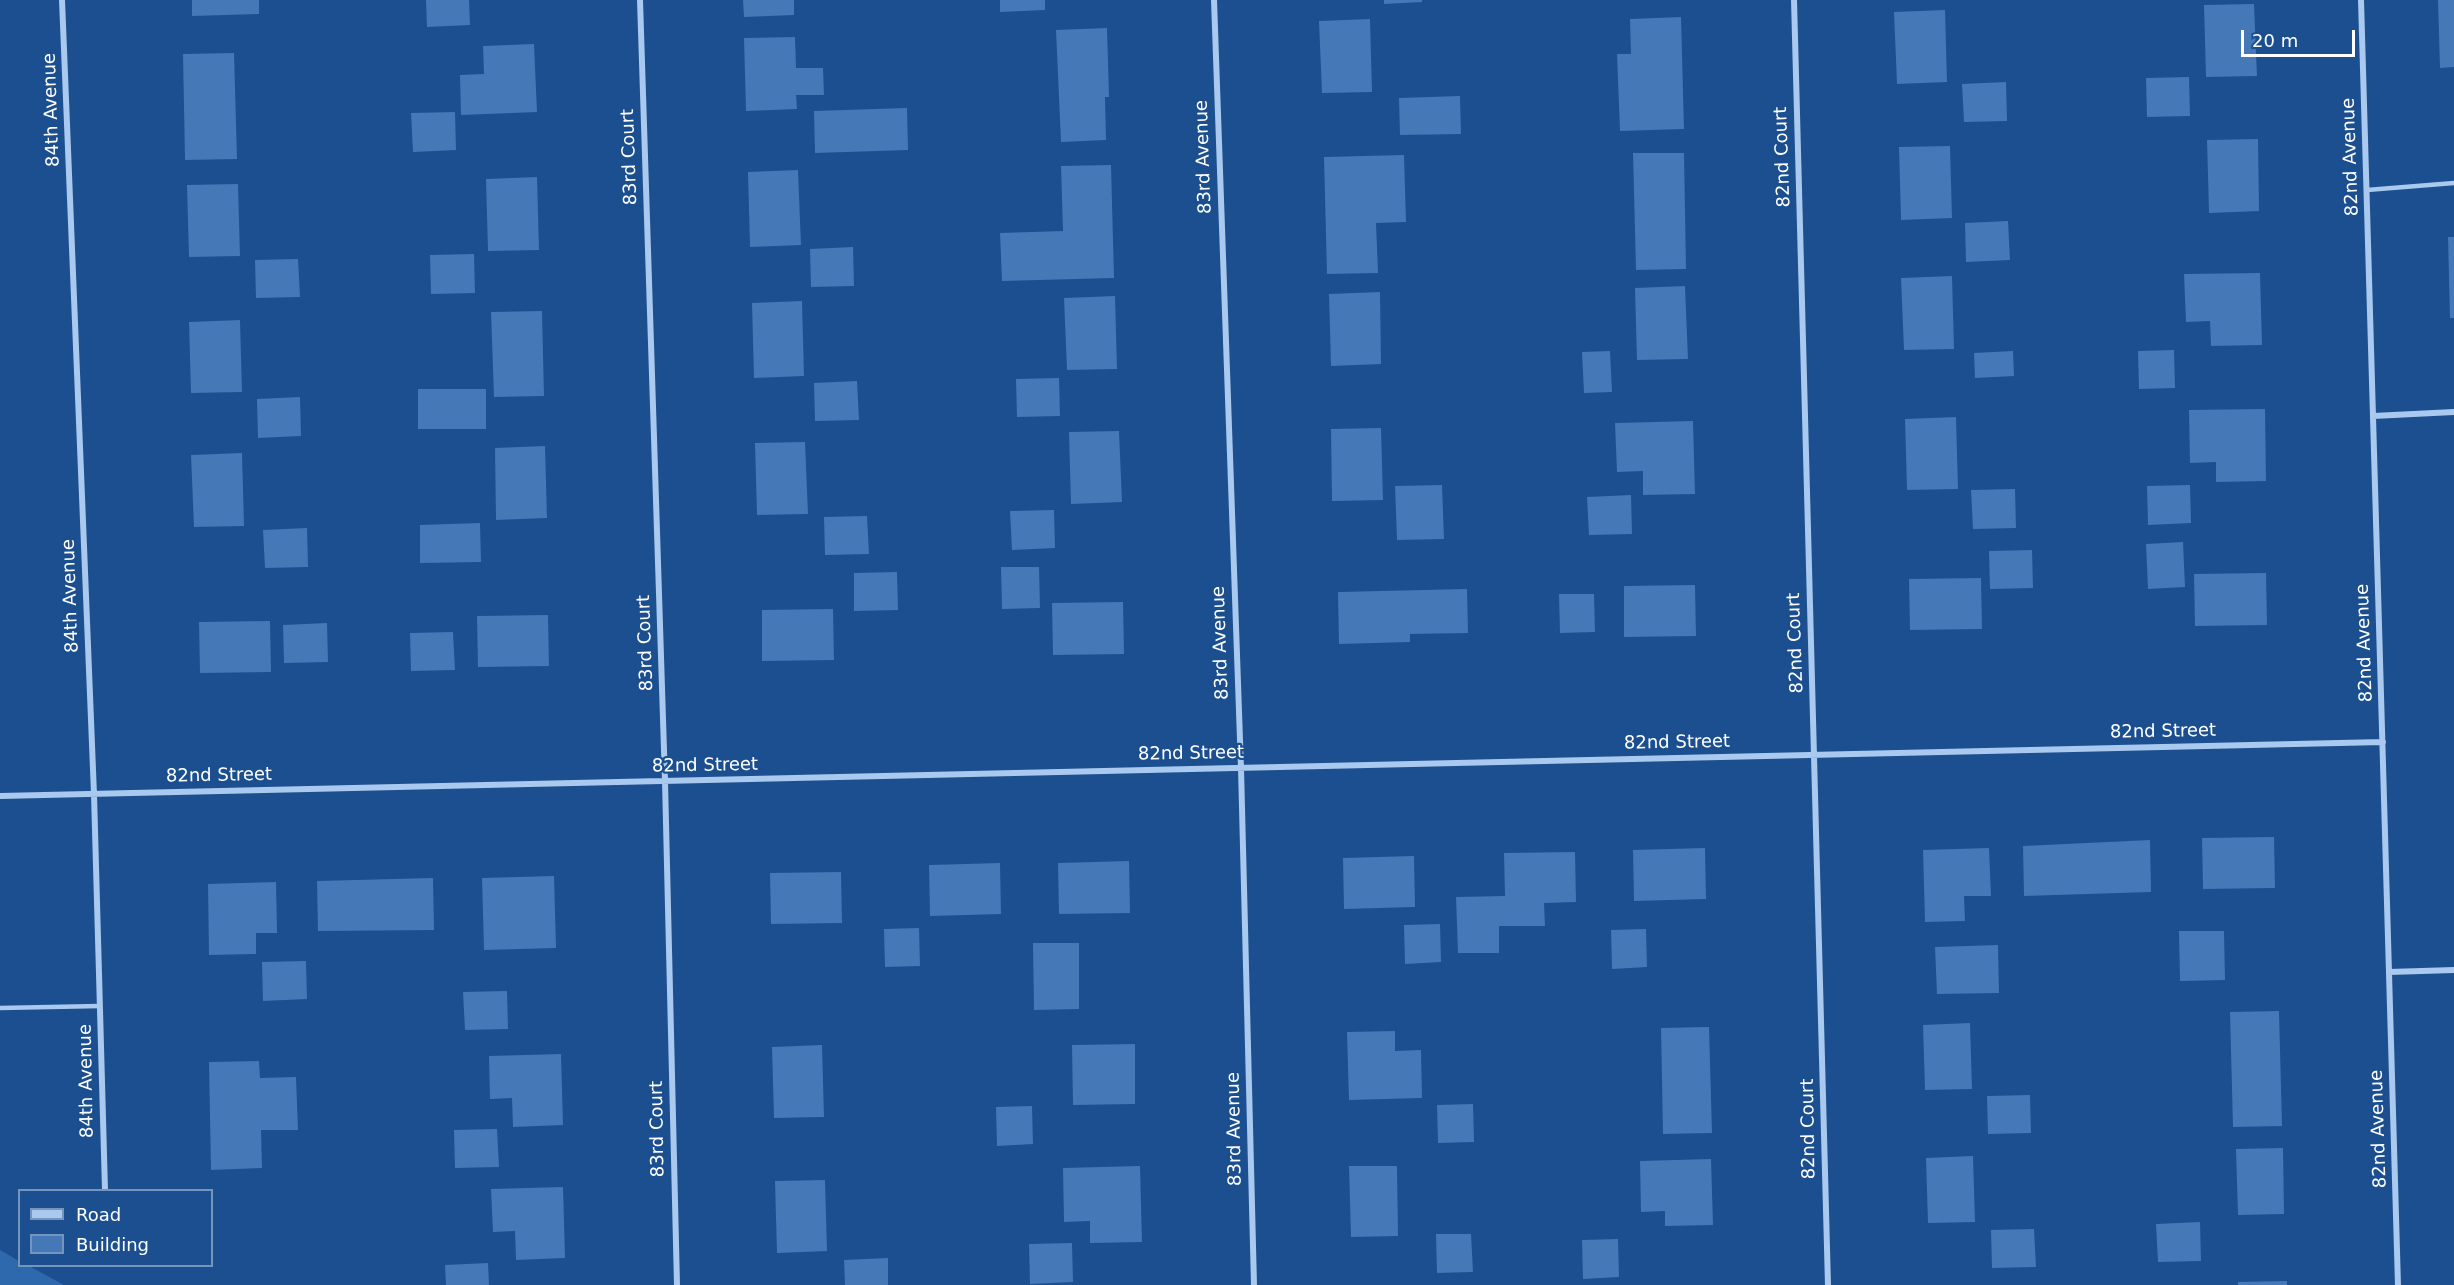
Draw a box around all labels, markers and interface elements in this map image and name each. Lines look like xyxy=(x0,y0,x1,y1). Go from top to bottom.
scale bar xyxy=(2244,18,2358,56)
text: 20 m xyxy=(2252,30,2298,51)
street label: 84th Avenue xyxy=(39,53,65,167)
street label: 82nd Avenue xyxy=(2338,97,2364,217)
street label: 83rd Avenue xyxy=(1191,100,1217,214)
street label: 82nd Court xyxy=(1770,106,1796,208)
street label: 83rd Court xyxy=(618,108,642,206)
street label: 84th Avenue xyxy=(58,539,84,653)
street label: 82nd Avenue xyxy=(2352,583,2378,703)
street label: 83rd Avenue xyxy=(1208,586,1234,700)
street label: 82nd Court xyxy=(1783,592,1809,694)
street label: 83rd Court xyxy=(634,594,658,692)
street label: 82nd Street xyxy=(2110,720,2216,744)
street label: 82nd Street xyxy=(1624,731,1730,755)
street label: 82nd Street xyxy=(1138,742,1244,766)
street label: 82nd Street xyxy=(652,754,758,778)
street label: 82nd Street xyxy=(166,764,272,788)
street label: 84th Avenue xyxy=(75,1024,99,1138)
street label: 82nd Avenue xyxy=(2366,1069,2392,1189)
street label: 83rd Avenue xyxy=(1223,1072,1247,1186)
street label: 82nd Court xyxy=(1797,1078,1821,1180)
street label: 83rd Court xyxy=(646,1081,670,1177)
legend xyxy=(18,1189,213,1267)
text: Road xyxy=(76,1204,121,1225)
text: Building xyxy=(76,1234,149,1255)

